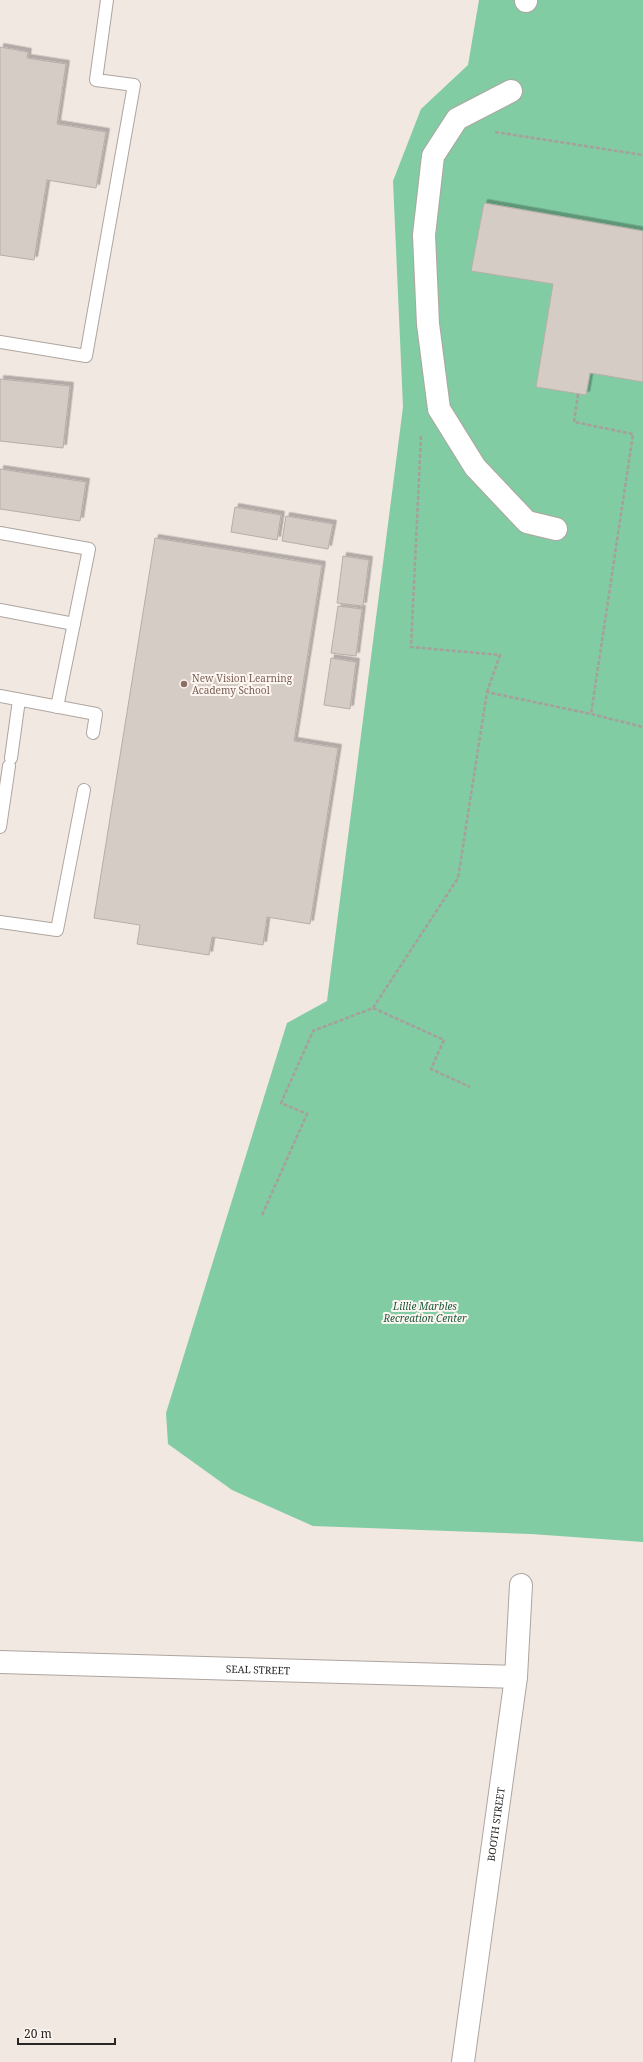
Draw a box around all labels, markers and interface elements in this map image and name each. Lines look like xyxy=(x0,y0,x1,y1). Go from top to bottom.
place label: New Vision Learning Academy School xyxy=(192,671,293,697)
marker: New Vision Learning Academy School xyxy=(179,679,189,689)
park label: Lillie Marbles Recreation Center xyxy=(382,1299,467,1325)
street label: SEAL STREET xyxy=(226,1662,290,1677)
street label: BOOTH STREET xyxy=(484,1786,508,1862)
scale bar xyxy=(18,2020,115,2046)
text: 20 m xyxy=(24,2025,52,2042)

